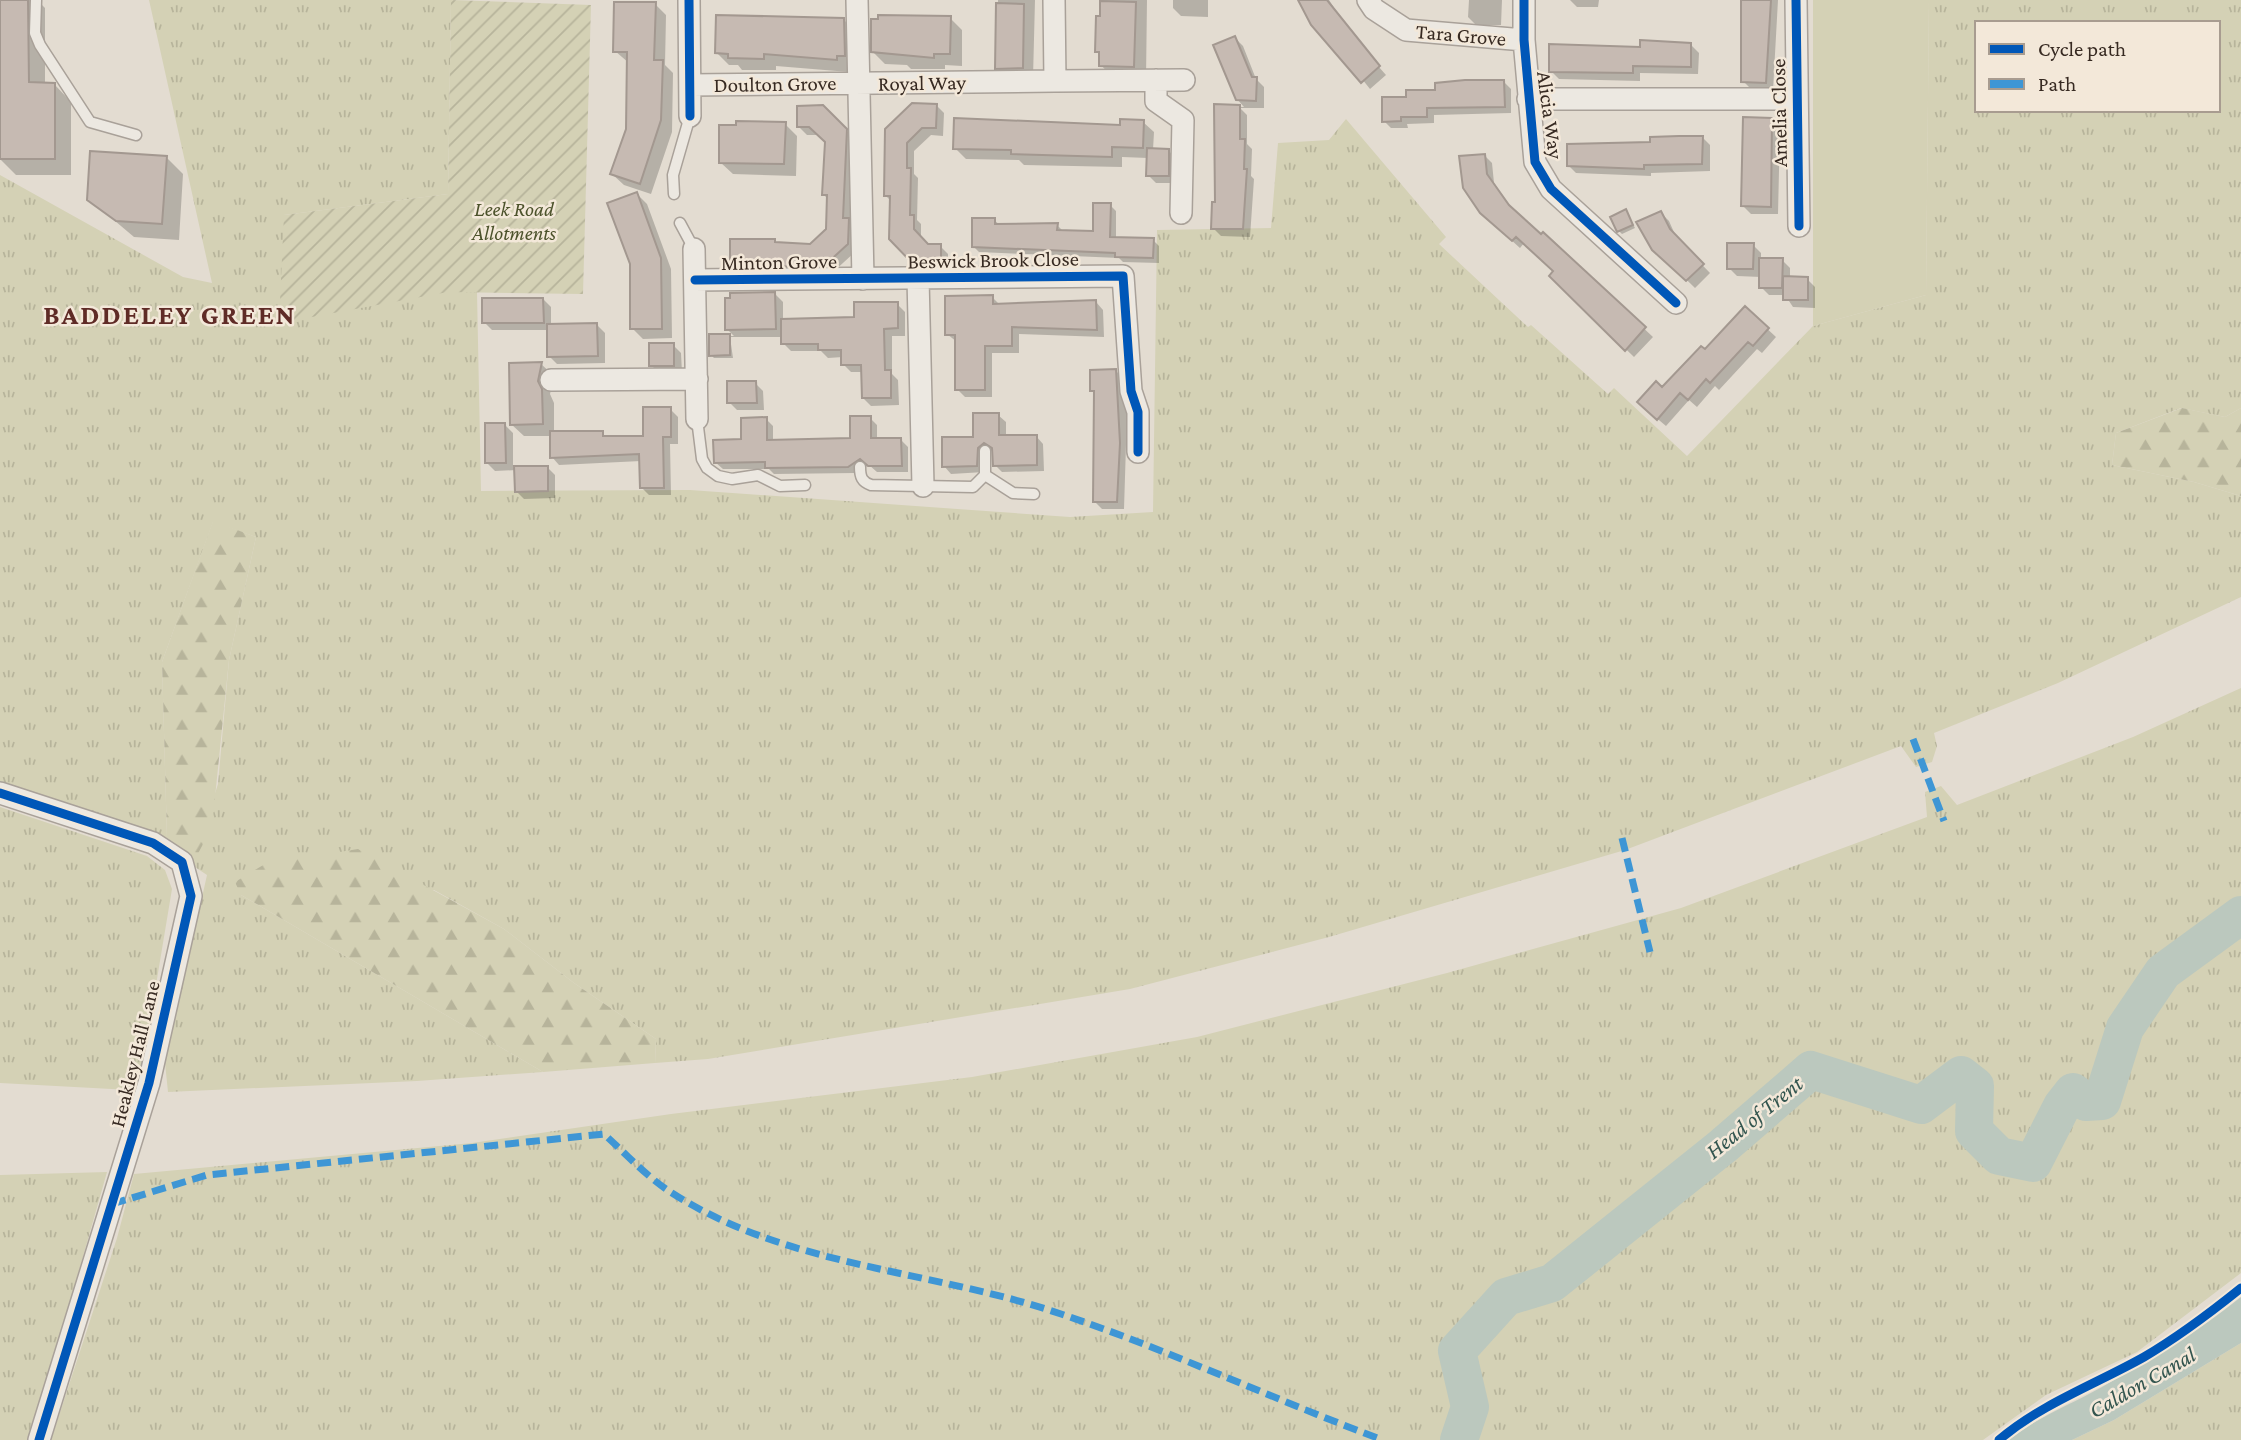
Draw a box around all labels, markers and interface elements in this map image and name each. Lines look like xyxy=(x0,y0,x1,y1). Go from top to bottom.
street label: Tara Grove xyxy=(1415,19,1507,51)
legend xyxy=(1975,21,2220,112)
text: Cycle path xyxy=(2038,37,2126,61)
street label: Amelia Close xyxy=(1766,59,1792,167)
street label: Royal Way xyxy=(878,70,967,96)
street label: Alicia Way xyxy=(1532,70,1568,161)
street label: Doulton Grove xyxy=(713,71,837,97)
text: Path xyxy=(2038,72,2076,96)
park label: Leek Road Allotments xyxy=(471,197,557,245)
street label: Beswick Brook Close xyxy=(907,247,1079,273)
street label: Minton Grove xyxy=(721,249,837,275)
district label: BADDELEY GREEN xyxy=(43,299,297,330)
street label: Heakley Hall Lane xyxy=(105,978,165,1130)
water label: Head of Trent xyxy=(1700,1069,1809,1164)
water label: Caldon Canal xyxy=(2084,1341,2200,1423)

